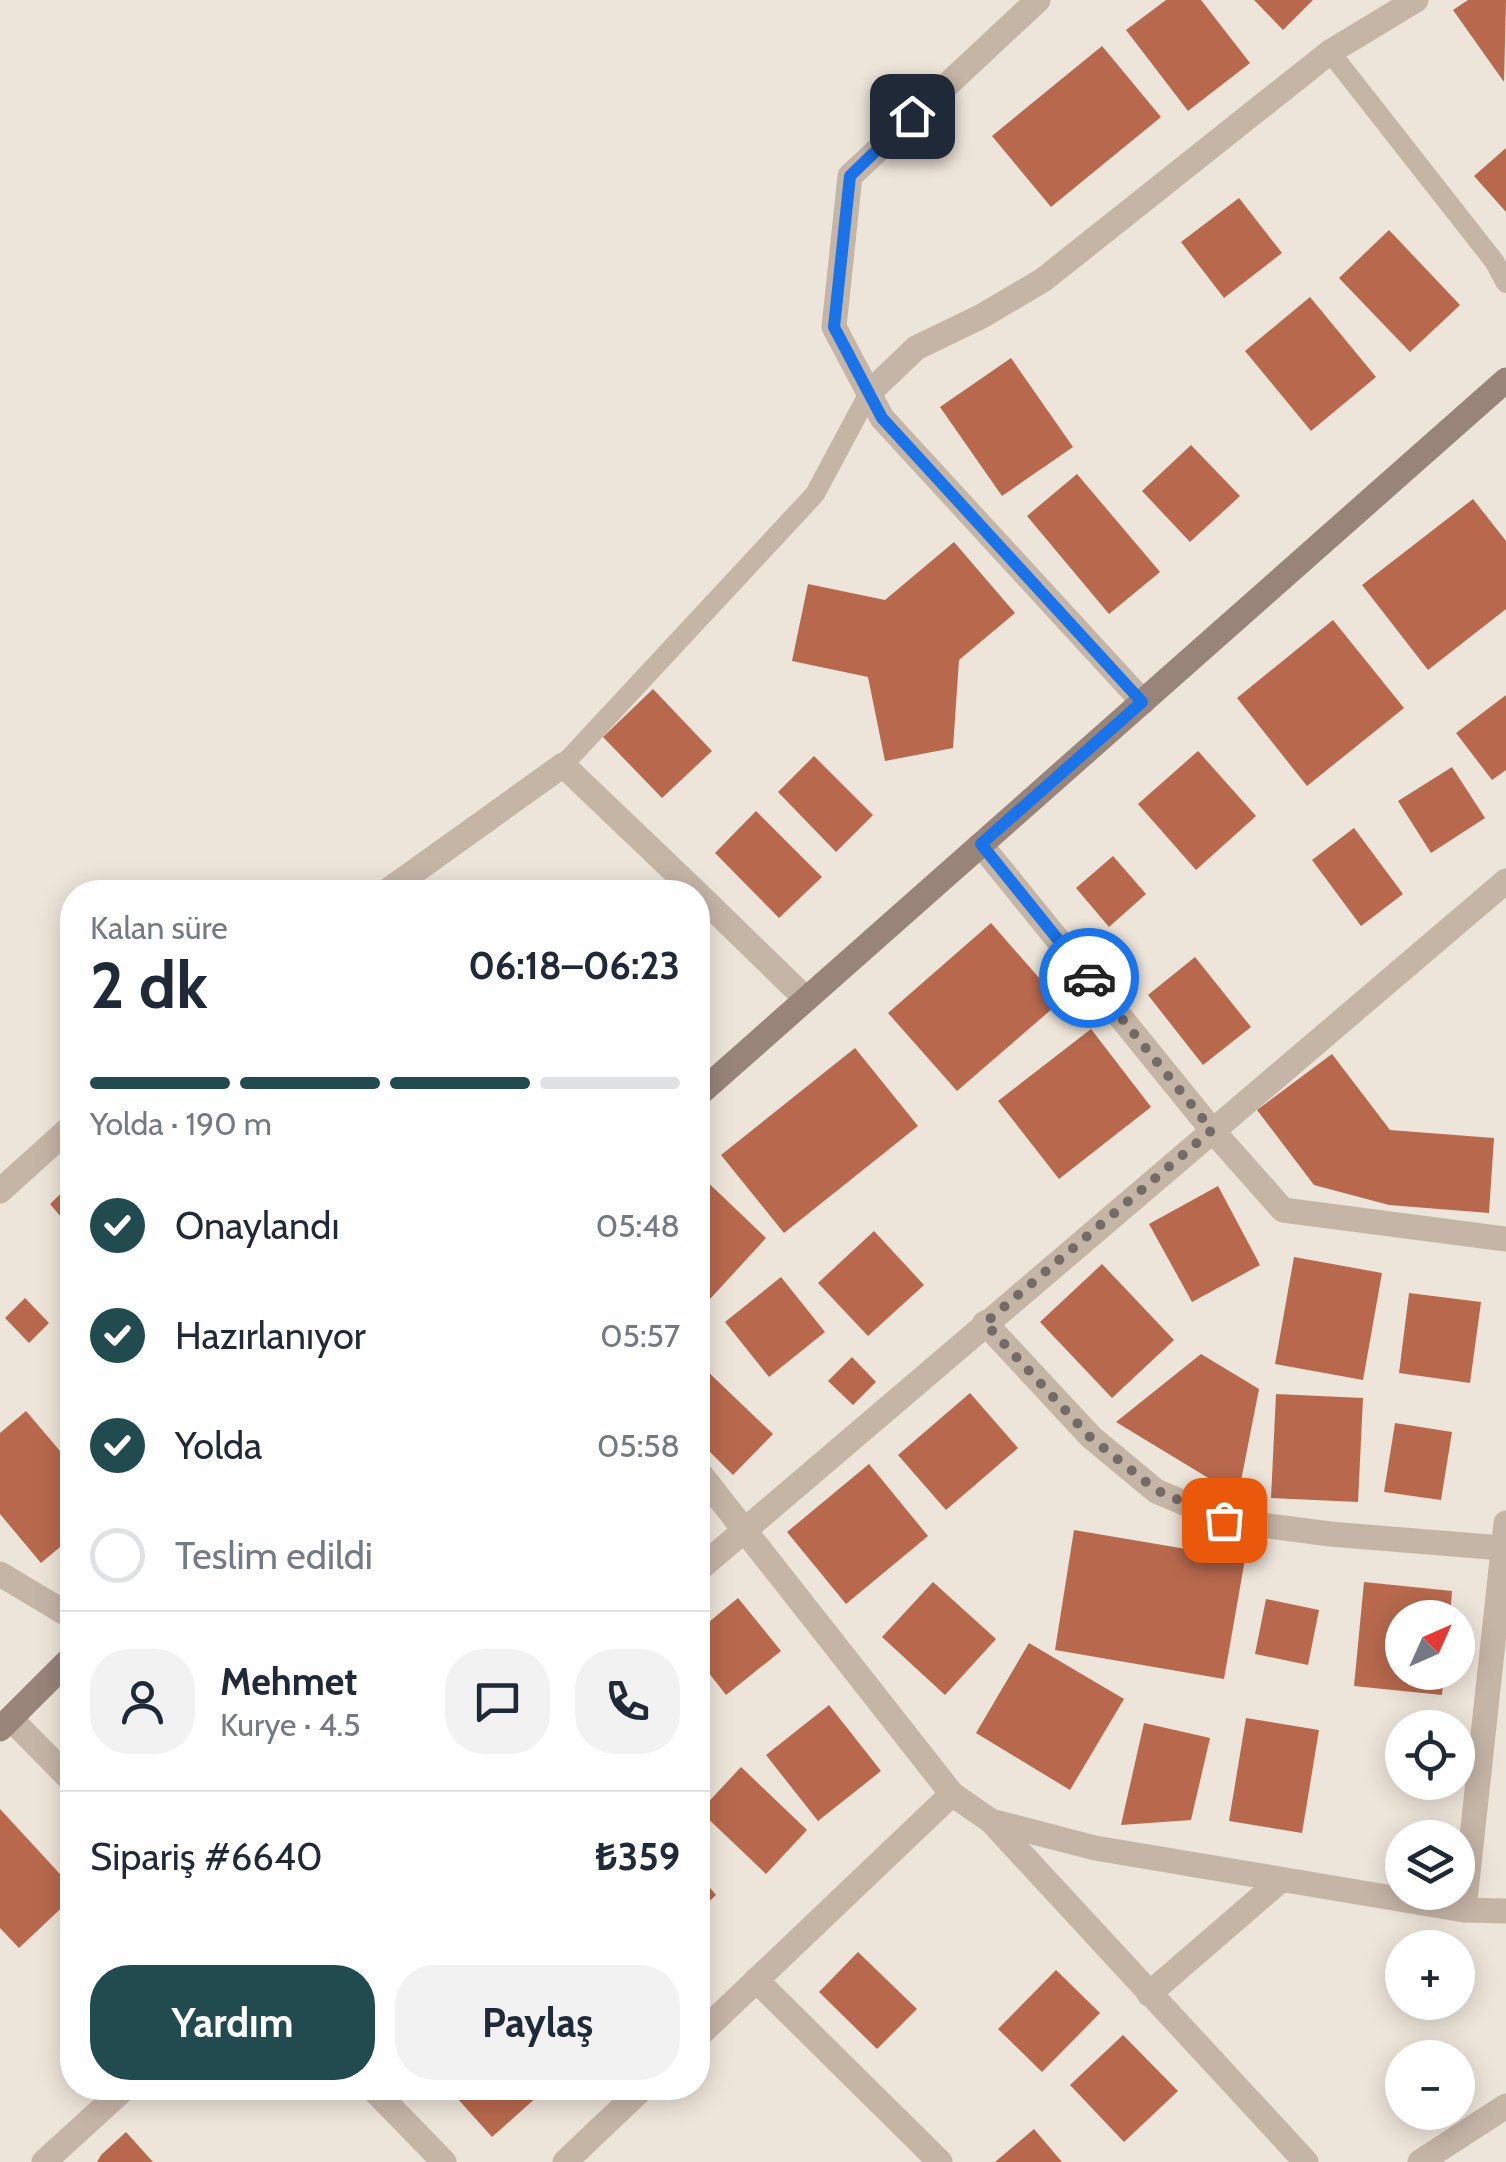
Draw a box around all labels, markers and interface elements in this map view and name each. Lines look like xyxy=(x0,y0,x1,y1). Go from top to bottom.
pin xyxy=(870,74,955,159)
icon: home xyxy=(885,89,940,144)
text: Kalan süre xyxy=(90,908,228,947)
courier xyxy=(1039,928,1139,1028)
text: 06:18–06:23 xyxy=(468,942,680,989)
text: 2 dk xyxy=(90,945,208,1024)
icon: car xyxy=(1062,951,1117,1006)
text: Yolda · 190 m xyxy=(90,1104,272,1143)
icon: check xyxy=(90,1198,145,1253)
text: Onaylandı xyxy=(175,1202,340,1249)
text: 05:48 xyxy=(596,1206,680,1245)
icon: check xyxy=(90,1308,145,1363)
text: Hazırlanıyor xyxy=(175,1312,366,1359)
text: 05:57 xyxy=(600,1316,680,1355)
icon: check xyxy=(90,1418,145,1473)
text: Yolda xyxy=(175,1422,262,1469)
text: 05:58 xyxy=(597,1426,680,1465)
pin xyxy=(1182,1478,1267,1563)
icon: bag xyxy=(1197,1493,1252,1548)
text: Teslim edildi xyxy=(175,1532,373,1579)
north arrow xyxy=(1385,1600,1475,1690)
map controls xyxy=(1385,1600,1475,2130)
button: person xyxy=(90,1649,195,1754)
button: chat xyxy=(445,1649,550,1754)
button: phone xyxy=(575,1649,680,1754)
text: Mehmet xyxy=(220,1658,357,1705)
text: Kurye · 4.5 xyxy=(220,1705,360,1744)
button: locate xyxy=(1385,1710,1475,1800)
button: layers xyxy=(1385,1820,1475,1910)
text: Sipariş #6640 xyxy=(90,1833,322,1880)
text: ₺359 xyxy=(595,1833,680,1880)
button: + xyxy=(1385,1930,1475,2020)
button: Yardım xyxy=(90,1965,375,2080)
button: Paylaş xyxy=(395,1965,680,2080)
button: − xyxy=(1385,2040,1475,2130)

